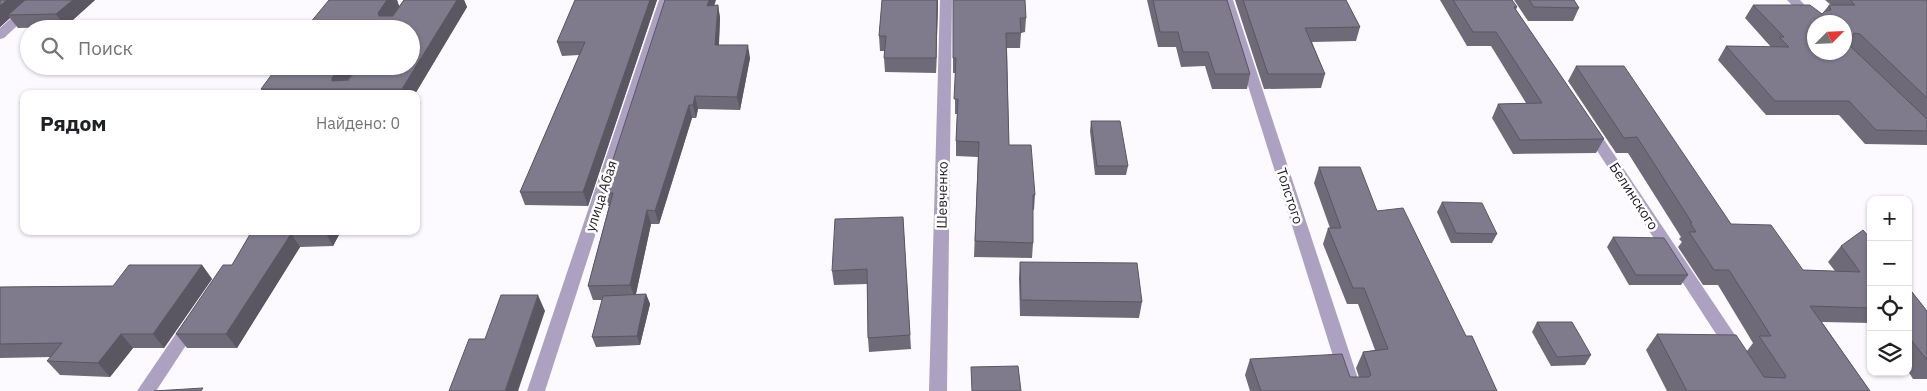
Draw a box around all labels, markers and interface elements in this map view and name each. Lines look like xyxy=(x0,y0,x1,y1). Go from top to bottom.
north arrow xyxy=(1807,15,1852,60)
search box xyxy=(20,20,420,75)
icon: search xyxy=(38,34,66,62)
text: Поиск xyxy=(78,36,133,60)
text: Рядом xyxy=(40,109,107,137)
text: Найдено: 0 xyxy=(316,113,400,133)
street label: улица Абая xyxy=(581,158,621,234)
street label: Белинского xyxy=(1605,159,1663,233)
street label: Шевченко xyxy=(932,161,952,229)
street label: Толстого xyxy=(1273,166,1308,226)
map controls xyxy=(1867,196,1912,376)
button: + xyxy=(1867,196,1912,241)
button: − xyxy=(1867,241,1912,286)
button: locate xyxy=(1867,286,1912,331)
button: layers xyxy=(1867,331,1912,376)

